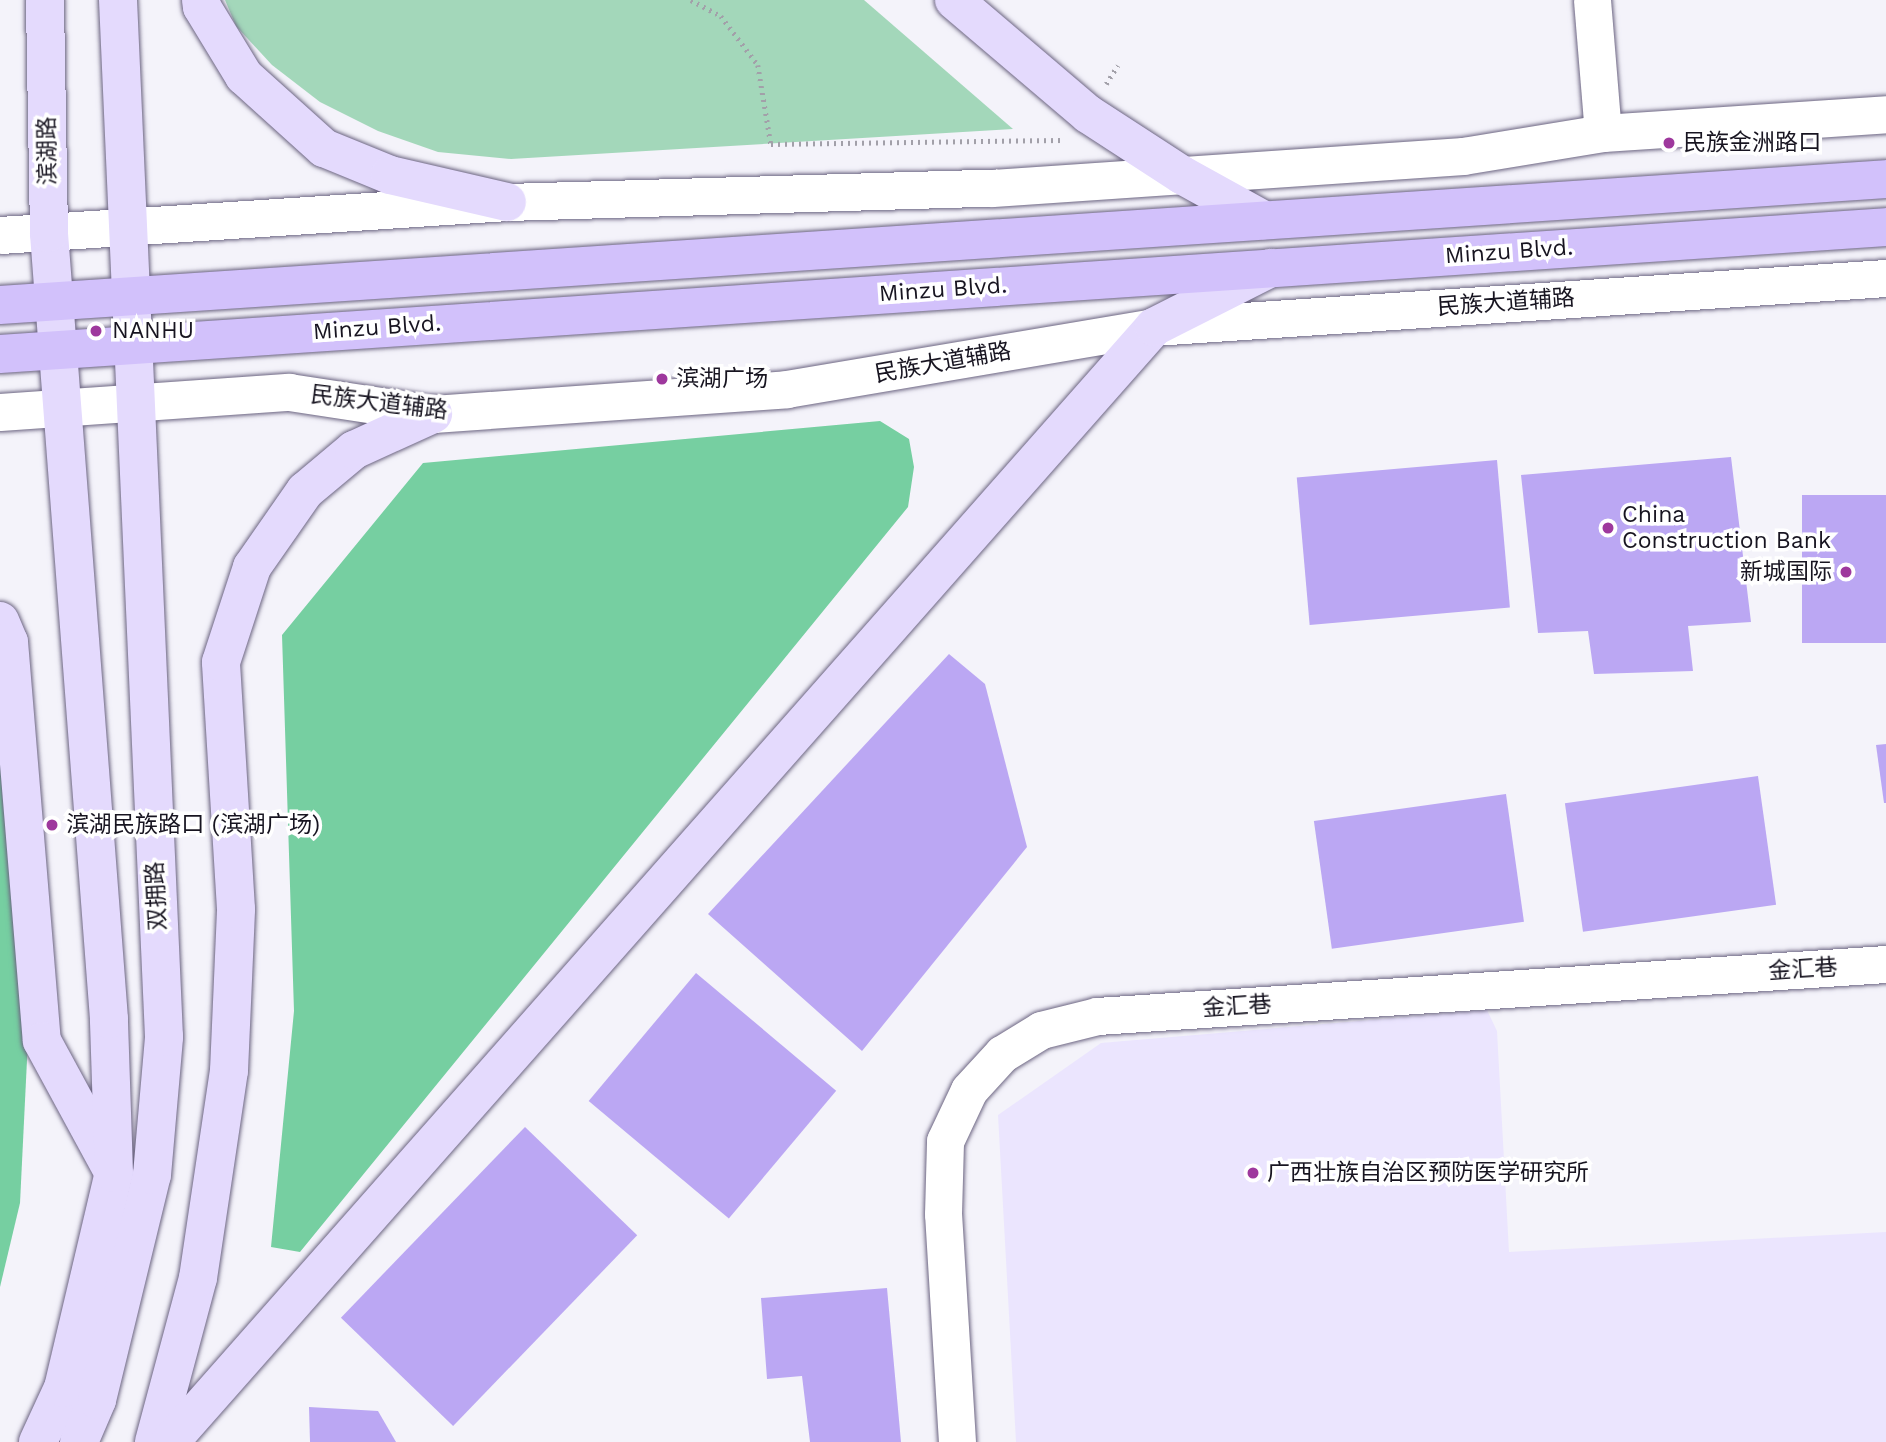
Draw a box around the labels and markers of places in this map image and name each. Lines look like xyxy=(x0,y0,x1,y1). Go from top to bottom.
place label: 民族金洲路口 xyxy=(1683,129,1821,157)
marker: 民族金洲路口 xyxy=(1661,135,1677,151)
place label: NANHU xyxy=(112,317,194,345)
marker: NANHU xyxy=(86,321,106,341)
place label: 滨湖广场 xyxy=(676,365,768,393)
marker: 滨湖广场 xyxy=(654,371,670,387)
place label: China Construction Bank xyxy=(1622,501,1831,555)
marker: China Construction Bank xyxy=(1600,520,1616,536)
place label: 新城国际 xyxy=(1740,558,1832,586)
marker: 新城国际 xyxy=(1838,564,1854,580)
place label: 滨湖民族路口 (滨湖广场) xyxy=(66,811,320,839)
marker: 滨湖民族路口 (滨湖广场) xyxy=(44,817,60,833)
place label: 广西壮族自治区预防医学研究所 xyxy=(1267,1159,1589,1187)
marker: 广西壮族自治区预防医学研究所 xyxy=(1245,1165,1261,1181)

